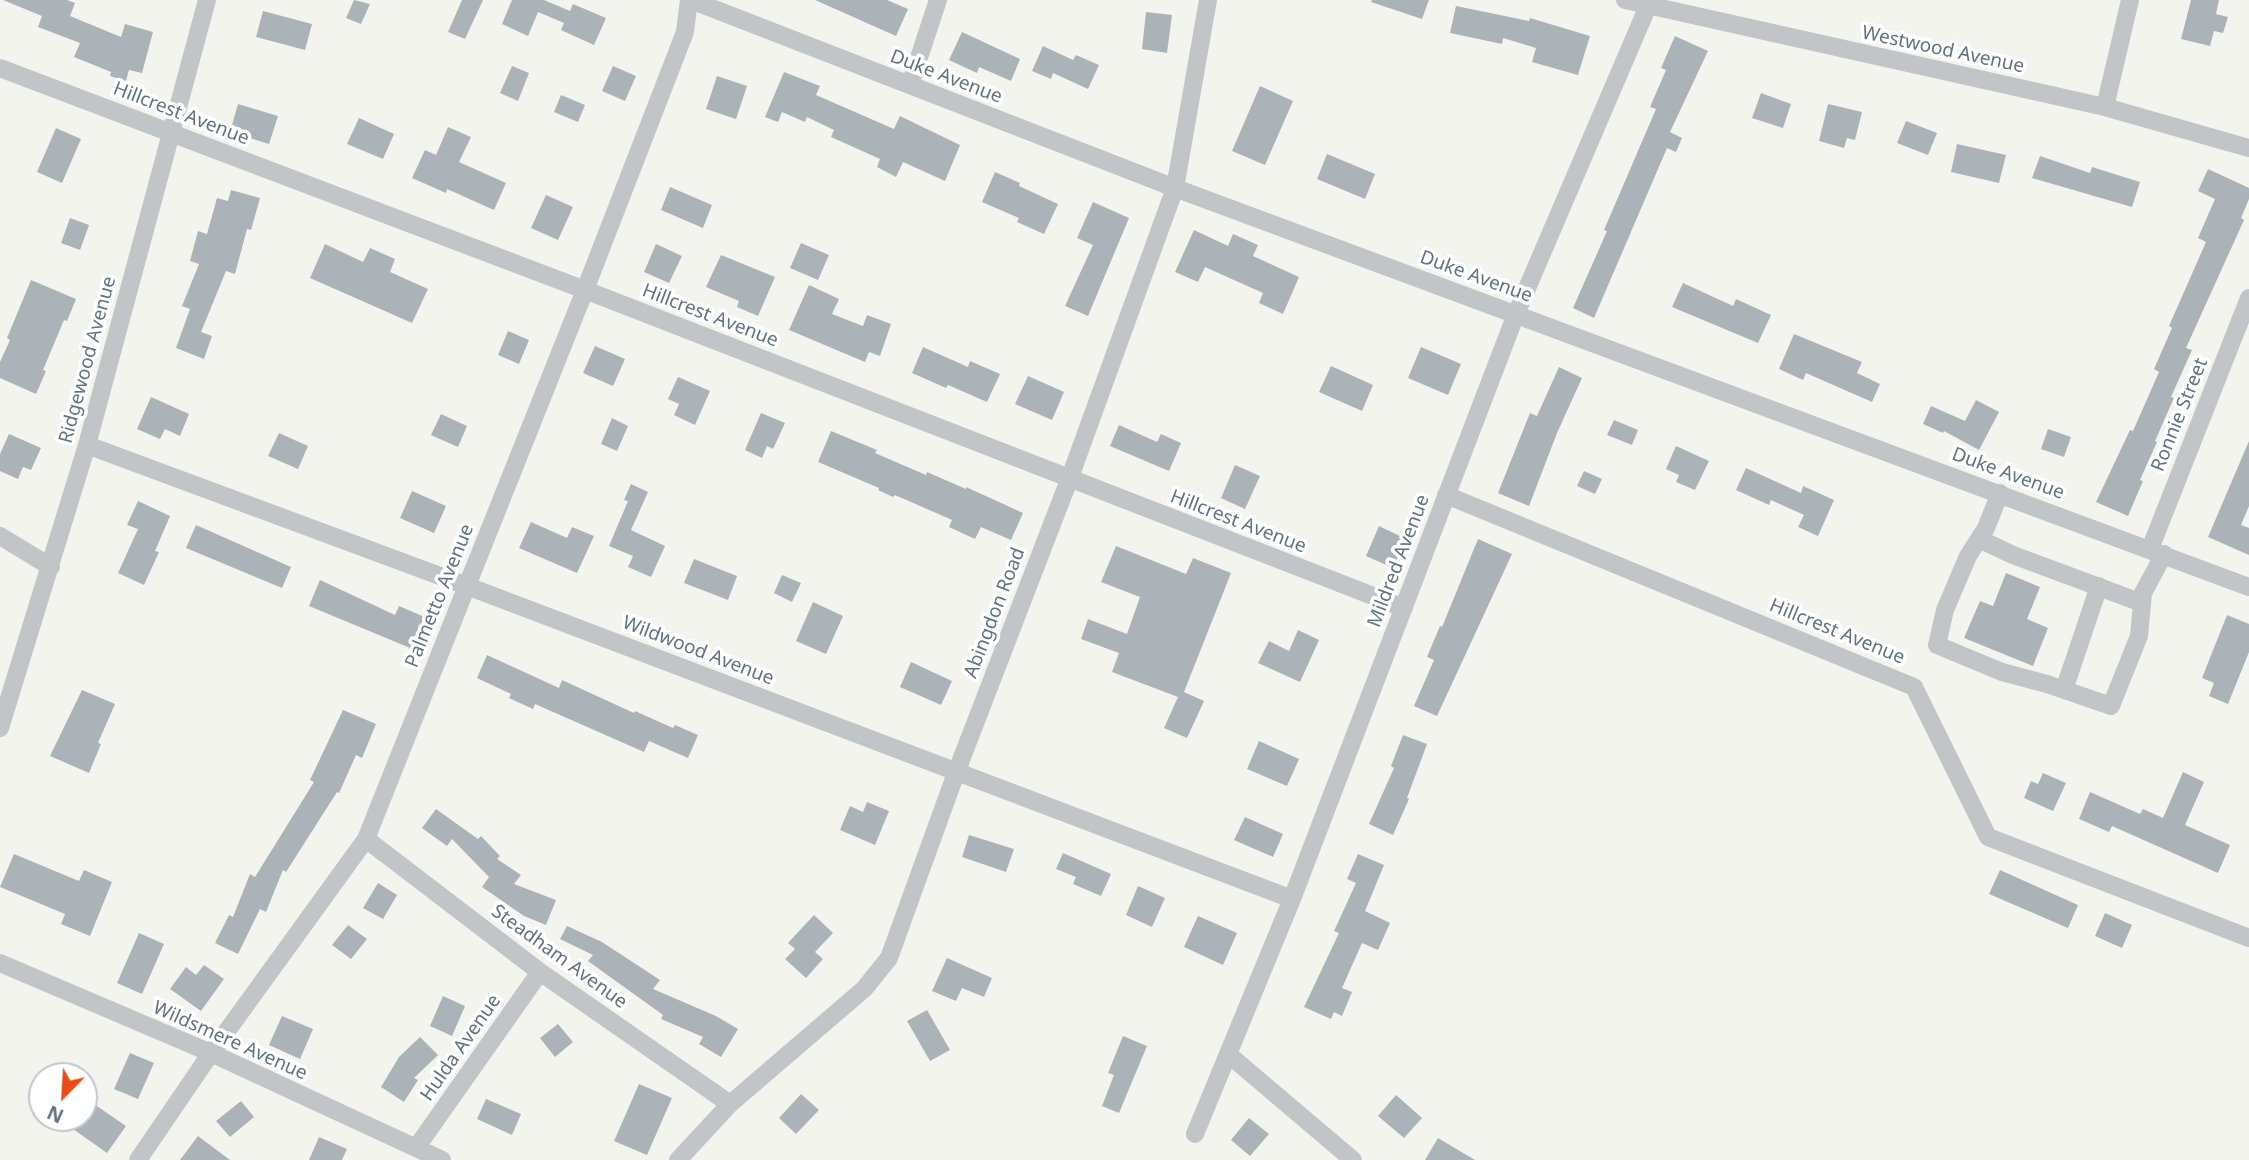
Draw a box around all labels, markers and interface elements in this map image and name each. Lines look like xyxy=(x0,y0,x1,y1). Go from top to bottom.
street label: Westwood Avenue xyxy=(1860,22,2026,78)
street label: Duke Avenue xyxy=(887,45,1005,109)
street label: Hillcrest Avenue xyxy=(110,78,252,150)
street label: Duke Avenue xyxy=(1417,246,1535,308)
street label: Ridgewood Avenue xyxy=(55,274,121,446)
street label: Hillcrest Avenue xyxy=(639,280,781,352)
street label: Ronnie Street xyxy=(2147,355,2213,475)
street label: Duke Avenue xyxy=(1949,443,2067,505)
street label: Hillcrest Avenue xyxy=(1167,486,1309,558)
street label: Mildred Avenue xyxy=(1363,491,1435,631)
street label: Palmetto Avenue xyxy=(401,521,479,671)
street label: Abingdon Road xyxy=(960,545,1030,681)
street label: Hillcrest Avenue xyxy=(1766,595,1908,669)
street label: Wildwood Avenue xyxy=(619,612,777,690)
street label: Steadham Avenue xyxy=(487,900,631,1014)
street label: Hulda Avenue xyxy=(416,990,506,1106)
street label: Wildsmere Avenue xyxy=(149,997,311,1085)
north arrow xyxy=(28,1062,98,1132)
text: N xyxy=(43,1099,68,1129)

